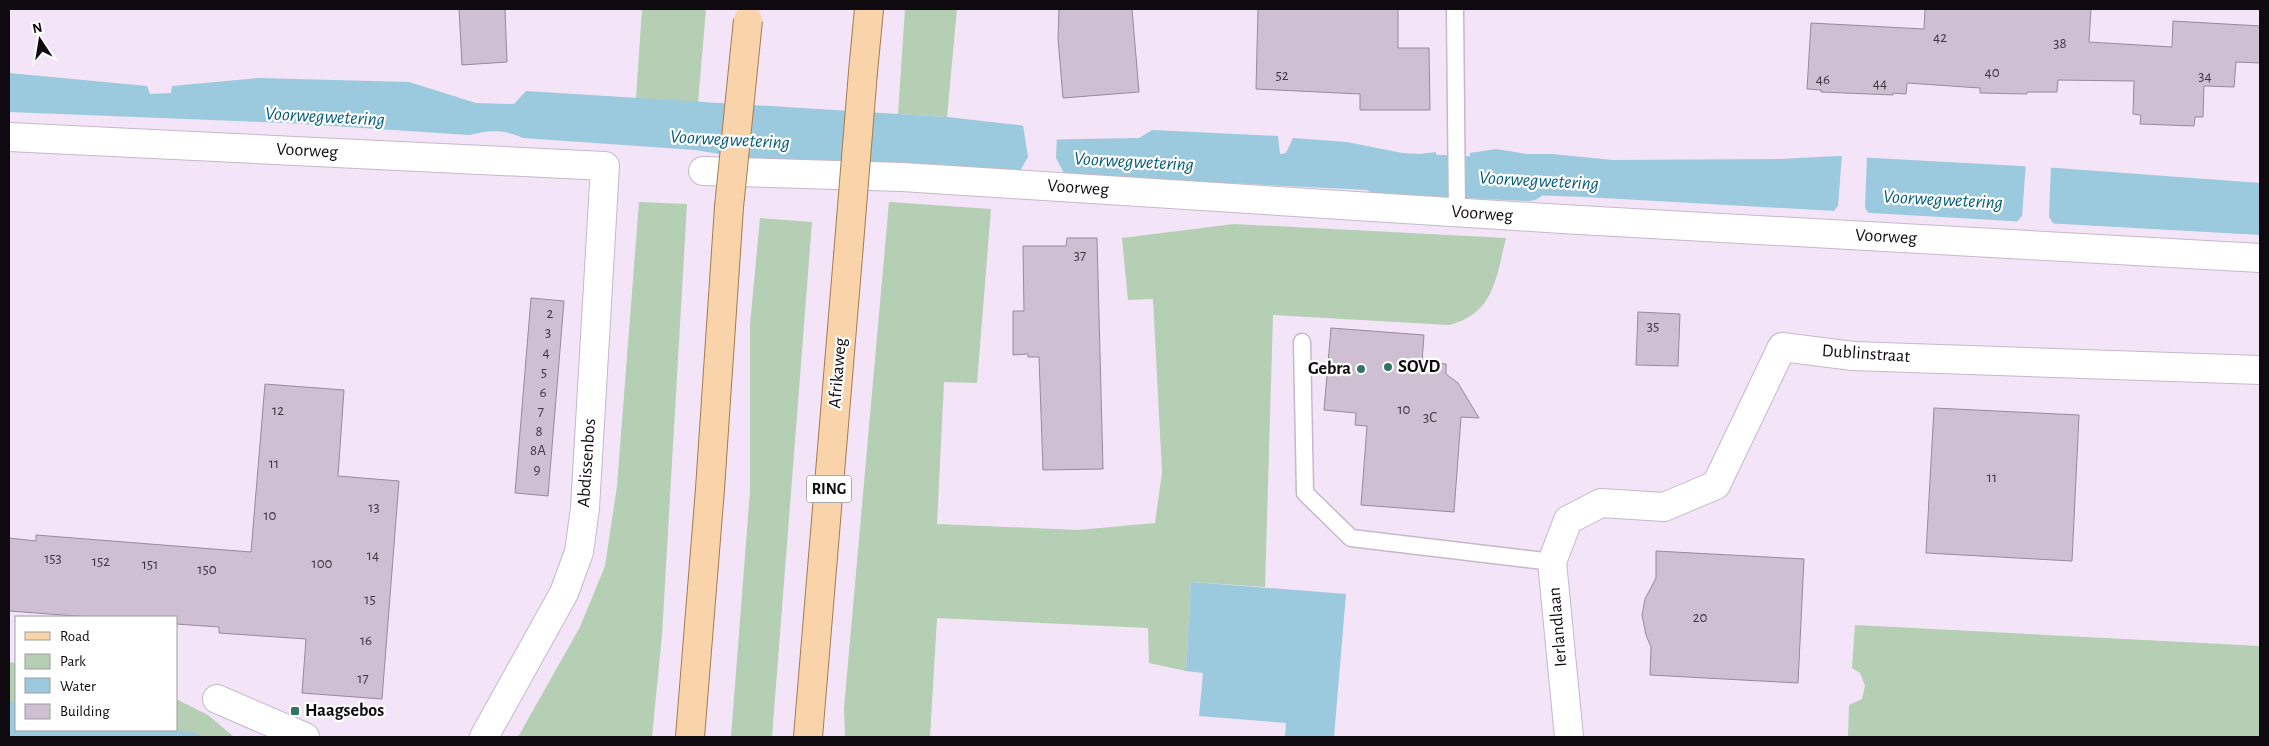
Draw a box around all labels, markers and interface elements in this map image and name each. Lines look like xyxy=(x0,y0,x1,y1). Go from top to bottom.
north arrow xyxy=(15,15,65,65)
text: N xyxy=(31,20,44,36)
house number: 42 xyxy=(1933,30,1947,45)
house number: 38 xyxy=(2053,36,2067,51)
house number: 40 xyxy=(1984,65,2000,80)
house number: 52 xyxy=(1275,68,1289,83)
house number: 34 xyxy=(2198,69,2212,84)
house number: 46 xyxy=(1816,72,1830,87)
house number: 44 xyxy=(1873,76,1887,91)
water label: Voorwegwetering xyxy=(265,104,385,130)
water label: Voorwegwetering xyxy=(670,127,790,153)
street label: Voorweg xyxy=(276,140,338,162)
water label: Voorwegwetering xyxy=(1074,149,1194,175)
water label: Voorwegwetering xyxy=(1479,168,1599,194)
street label: Voorweg xyxy=(1047,177,1110,199)
water label: Voorwegwetering xyxy=(1883,187,2003,213)
street label: Voorweg xyxy=(1451,203,1514,225)
street label: Voorweg xyxy=(1855,226,1917,248)
house number: 37 xyxy=(1074,248,1086,263)
house number: 2 xyxy=(547,306,554,321)
house number: 35 xyxy=(1647,319,1659,334)
house number: 3 xyxy=(545,325,551,340)
street label: Afrikaweg xyxy=(826,337,850,409)
street label: Dublinstraat xyxy=(1821,342,1911,366)
house number: 4 xyxy=(542,345,550,360)
place label: SOVD xyxy=(1398,358,1441,376)
place label: Gebra xyxy=(1308,360,1351,378)
marker: SOVD xyxy=(1382,361,1394,373)
marker: Gebra xyxy=(1355,363,1367,375)
house number: 5 xyxy=(541,365,547,380)
house number: 6 xyxy=(539,385,547,400)
house number: 10 xyxy=(1397,402,1411,417)
house number: 12 xyxy=(272,403,284,418)
house number: 7 xyxy=(538,404,544,419)
house number: 3C xyxy=(1423,410,1437,425)
street label: Abdissenbos xyxy=(575,418,599,508)
house number: 8 xyxy=(535,424,543,439)
house number: 8A xyxy=(530,443,546,458)
house number: 11 xyxy=(269,456,279,471)
house number: 9 xyxy=(533,462,541,477)
house number: 11 xyxy=(1987,470,1997,485)
road number: RING xyxy=(806,476,852,502)
house number: 13 xyxy=(368,500,380,515)
house number: 10 xyxy=(263,508,277,523)
house number: 14 xyxy=(367,548,379,563)
house number: 153 xyxy=(44,551,62,566)
house number: 152 xyxy=(92,554,110,569)
house number: 100 xyxy=(311,556,333,571)
house number: 151 xyxy=(142,557,158,572)
house number: 150 xyxy=(197,562,217,577)
street label: Ierlandlaan xyxy=(1546,586,1570,668)
house number: 15 xyxy=(364,592,376,607)
house number: 20 xyxy=(1693,610,1707,625)
legend xyxy=(15,616,178,731)
text: Road xyxy=(60,629,90,644)
house number: 16 xyxy=(360,633,372,648)
text: Park xyxy=(60,654,86,669)
house number: 17 xyxy=(357,671,369,686)
text: Water xyxy=(60,679,96,694)
place label: Haagsebos xyxy=(305,702,384,720)
text: Building xyxy=(60,704,110,719)
marker: Haagsebos xyxy=(289,705,301,717)

